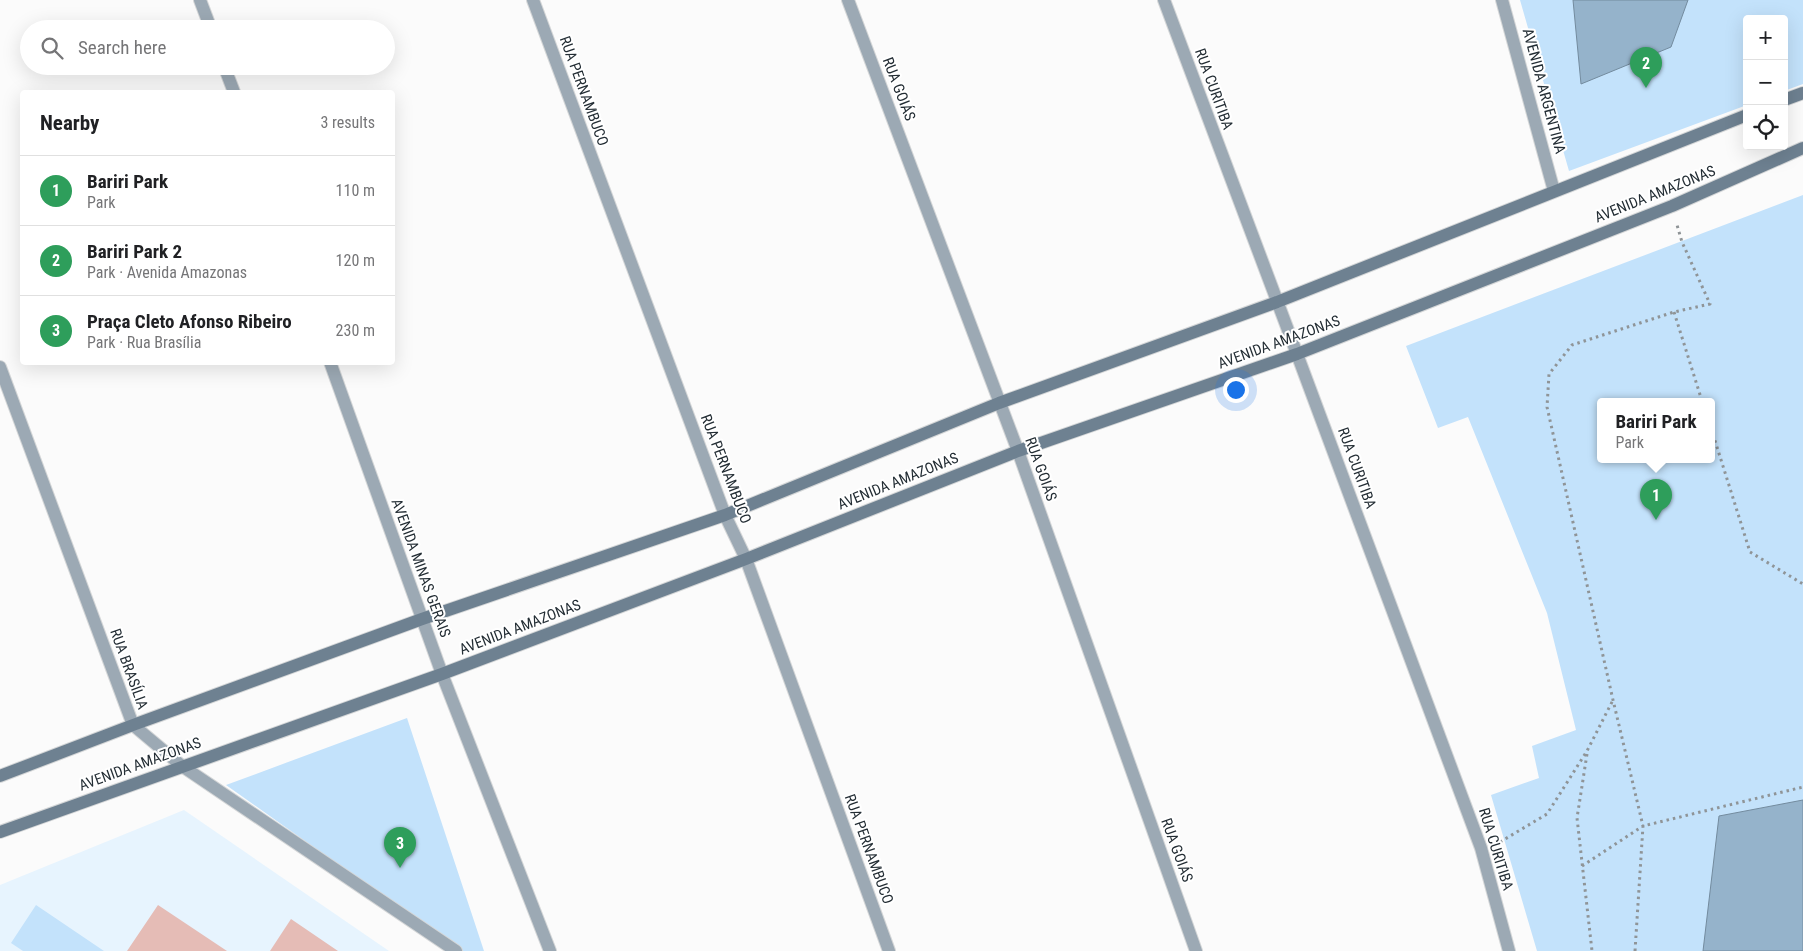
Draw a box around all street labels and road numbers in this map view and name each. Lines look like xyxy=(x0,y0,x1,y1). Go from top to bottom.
street label: AVENIDA ARGENTINA xyxy=(1519,26,1569,156)
street label: RUA PERNAMBUCO xyxy=(556,34,612,148)
street label: RUA CURITIBA xyxy=(1191,46,1237,132)
street label: RUA GOIÁS xyxy=(879,55,919,123)
street label: AVENIDA AMAZONAS xyxy=(1592,161,1718,226)
street label: AVENIDA AMAZONAS xyxy=(1215,311,1343,372)
street label: RUA PERNAMBUCO xyxy=(697,412,755,526)
street label: RUA CURITIBA xyxy=(1334,425,1380,511)
street label: RUA GOIÁS xyxy=(1021,435,1061,504)
street label: AVENIDA AMAZONAS xyxy=(835,448,961,513)
street label: AVENIDA MINAS GERAIS xyxy=(388,496,455,640)
street label: AVENIDA AMAZONAS xyxy=(457,595,584,658)
street label: RUA BRASÍLIA xyxy=(106,626,152,712)
street label: AVENIDA AMAZONAS xyxy=(76,733,204,794)
street label: RUA PERNAMBUCO xyxy=(841,792,897,906)
street label: RUA CURITIBA xyxy=(1475,806,1517,893)
street label: RUA GOIÁS xyxy=(1157,816,1197,885)

